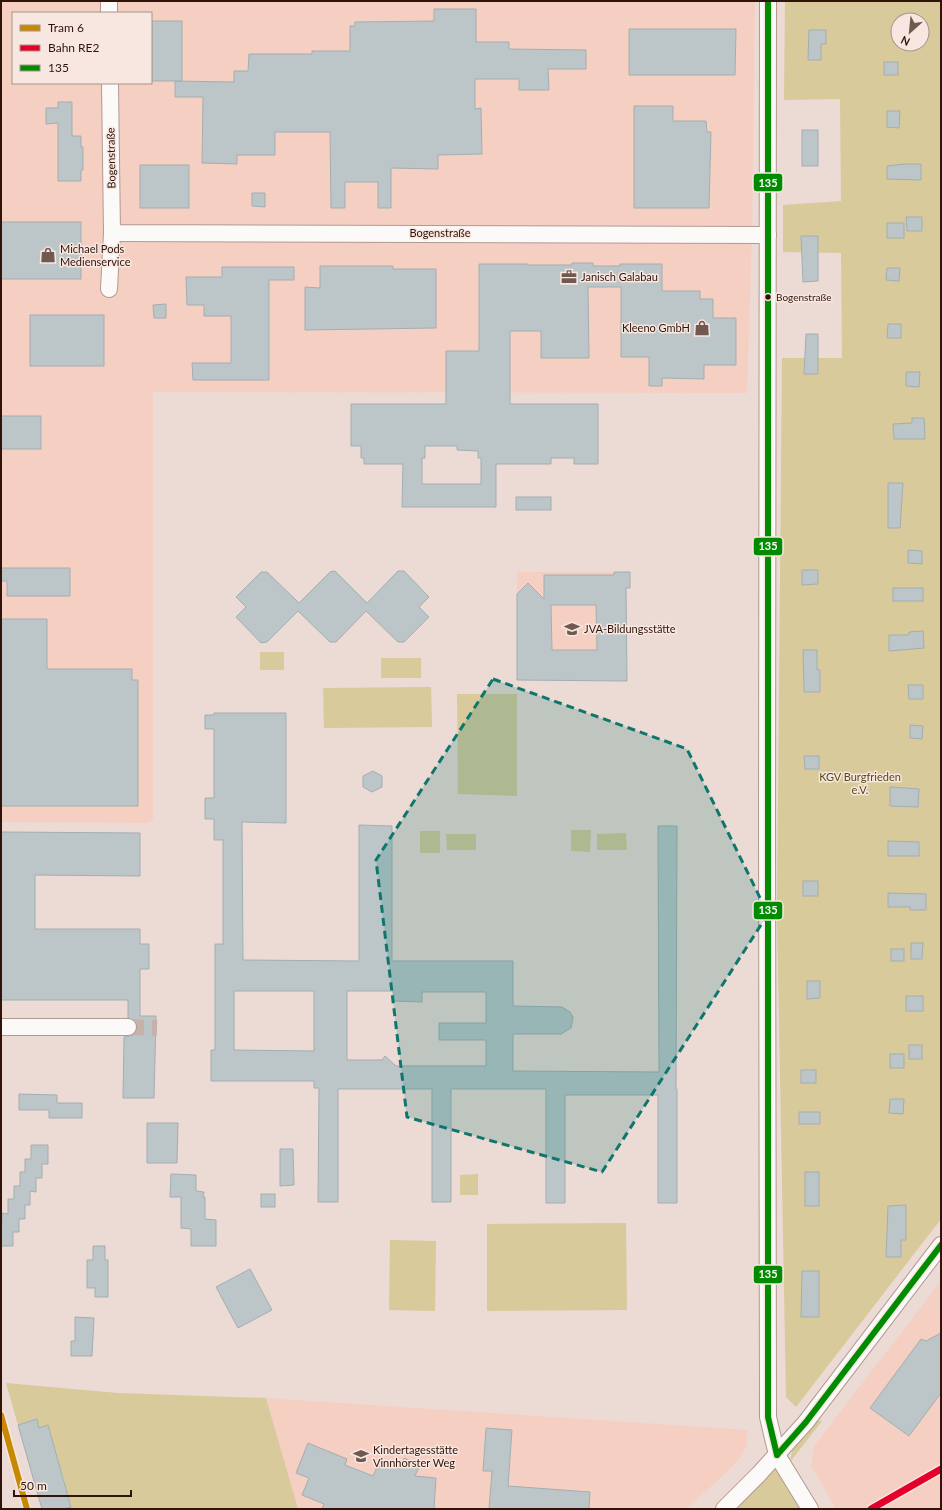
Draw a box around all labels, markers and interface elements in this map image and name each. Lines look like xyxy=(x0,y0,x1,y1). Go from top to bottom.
legend xyxy=(12,12,152,84)
north arrow xyxy=(890,12,930,52)
text: Tram 6 xyxy=(48,20,84,35)
text: N xyxy=(899,34,912,49)
text: Bahn RE2 xyxy=(48,40,100,55)
text: 135 xyxy=(48,60,69,75)
street label: Bogenstraße xyxy=(103,127,118,189)
line badge: 135 xyxy=(753,173,783,192)
text: 135 xyxy=(758,176,778,189)
street label: Bogenstraße xyxy=(409,226,471,239)
place label: Michael Pods Medienservice xyxy=(60,242,131,268)
shop icon: Michael Pods Medienservice xyxy=(39,246,57,264)
office icon: Janisch Galabau xyxy=(560,268,578,286)
place label: Janisch Galabau xyxy=(581,270,658,283)
place label: Bogenstraße xyxy=(776,291,832,303)
marker: Bogenstraße xyxy=(763,292,773,302)
shop icon: Kleeno GmbH xyxy=(693,319,711,337)
place label: Kleeno GmbH xyxy=(622,321,690,334)
line badge: 135 xyxy=(753,537,783,556)
text: 135 xyxy=(758,539,778,552)
school or university icon: JVA-Bildungsstätte xyxy=(563,620,581,638)
place label: JVA-Bildungsstätte xyxy=(584,622,676,635)
park label: KGV Burgfrieden e.V. xyxy=(819,770,901,796)
line badge: 135 xyxy=(753,901,783,920)
text: 135 xyxy=(758,903,778,916)
line badge: 135 xyxy=(753,1265,783,1284)
text: 135 xyxy=(758,1267,778,1280)
place label: Kindertagesstätte Vinnhorster Weg xyxy=(373,1443,458,1469)
school or university icon: Kindertagesstätte Vinnhorster Weg xyxy=(352,1447,370,1465)
scale bar xyxy=(14,1472,131,1498)
text: 50 m xyxy=(20,1478,47,1493)

